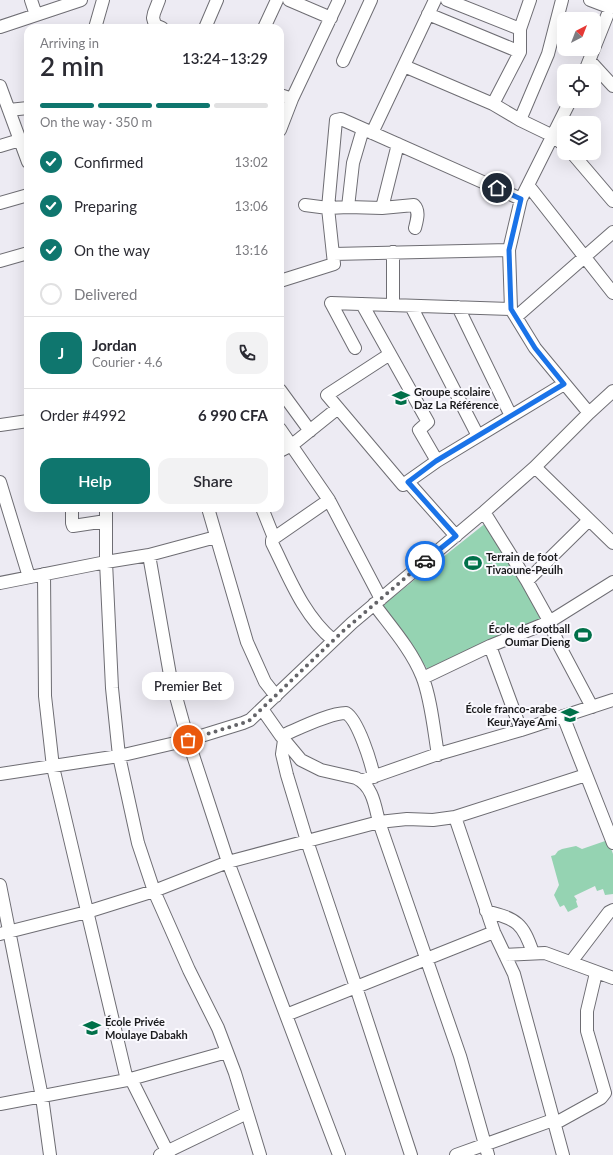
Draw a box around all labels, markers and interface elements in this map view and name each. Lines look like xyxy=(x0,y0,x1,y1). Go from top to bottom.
north arrow xyxy=(557,12,601,56)
map controls xyxy=(557,12,601,160)
text: Arriving in xyxy=(40,35,99,51)
text: 13:24–13:29 xyxy=(182,49,268,67)
text: 2 min xyxy=(40,50,104,82)
button: locate xyxy=(557,64,601,108)
text: On the way · 350 m xyxy=(40,114,152,130)
button: layers xyxy=(557,116,601,160)
icon: check xyxy=(40,151,62,173)
text: Confirmed xyxy=(74,153,143,171)
text: 13:02 xyxy=(235,154,268,170)
pin xyxy=(480,171,514,205)
icon: home xyxy=(486,177,508,199)
icon: check xyxy=(40,195,62,217)
text: Preparing xyxy=(74,197,137,215)
text: 13:06 xyxy=(235,198,268,214)
icon: check xyxy=(40,239,62,261)
text: On the way xyxy=(74,241,150,259)
text: 13:16 xyxy=(235,242,268,258)
text: Delivered xyxy=(74,285,137,303)
button: phone xyxy=(226,332,268,374)
text: Jordan xyxy=(92,336,137,354)
text: J xyxy=(58,344,64,362)
text: Courier · 4.6 xyxy=(92,354,163,370)
place label: Groupe scolaire Daz La Référence xyxy=(414,385,499,411)
school or university icon: Groupe scolaire Daz La Référence xyxy=(391,388,411,408)
text: Order #4992 xyxy=(40,406,126,424)
text: 6 990 CFA xyxy=(198,406,268,424)
button: Help xyxy=(40,458,150,504)
button: Share xyxy=(158,458,268,504)
courier xyxy=(405,541,445,581)
icon: car xyxy=(414,550,436,572)
place label: Terrain de foot Tivaoune-Peulh xyxy=(486,550,563,576)
sports icon: Terrain de foot Tivaoune-Peulh xyxy=(463,553,483,573)
place label: École de football Oumar Dieng xyxy=(489,622,570,648)
sports icon: École de football Oumar Dieng xyxy=(573,625,593,645)
callout: Premier Bet xyxy=(142,672,234,700)
text: Premier Bet xyxy=(154,678,222,694)
place label: École franco-arabe Keur Yaye Ami xyxy=(465,702,557,728)
school or university icon: École franco-arabe Keur Yaye Ami xyxy=(560,705,580,725)
pin xyxy=(171,723,205,757)
icon: bag xyxy=(177,729,199,751)
place label: École Privée Moulaye Dabakh xyxy=(105,1015,188,1041)
school or university icon: École Privée Moulaye Dabakh xyxy=(82,1018,102,1038)

